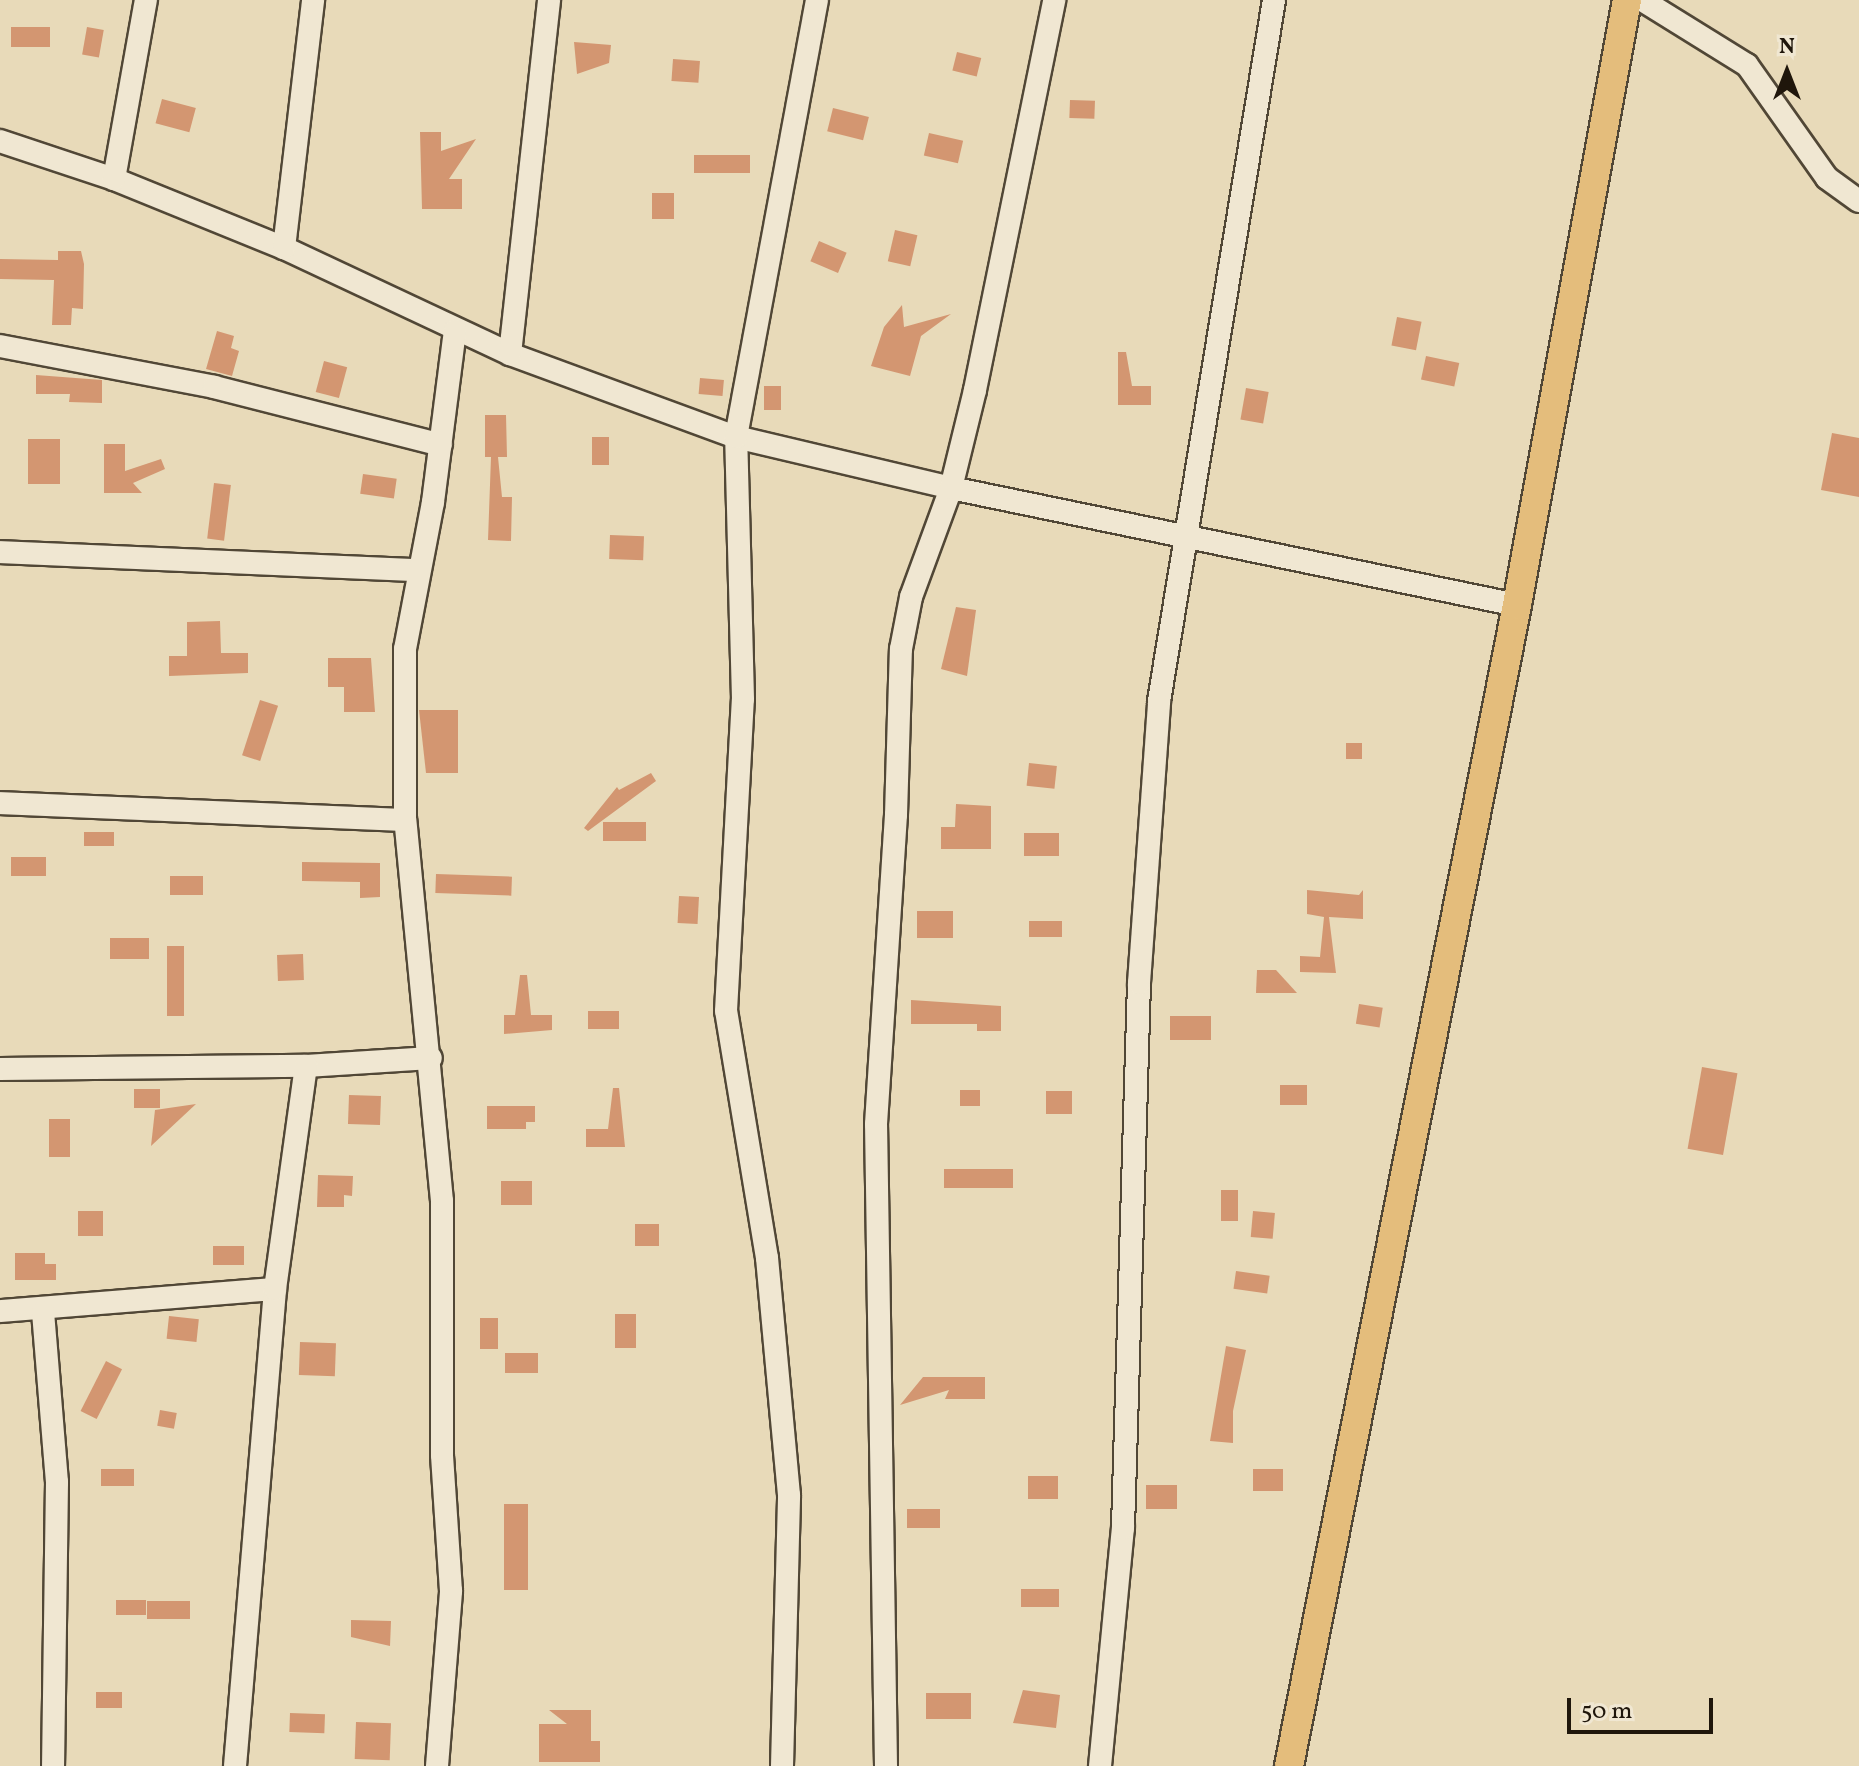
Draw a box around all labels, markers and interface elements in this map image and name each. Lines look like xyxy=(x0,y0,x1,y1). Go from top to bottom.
north arrow xyxy=(1747,32,1827,112)
text: N xyxy=(1779,32,1795,63)
scale bar xyxy=(1571,1682,1717,1732)
text: 50 m xyxy=(1581,1695,1633,1729)

